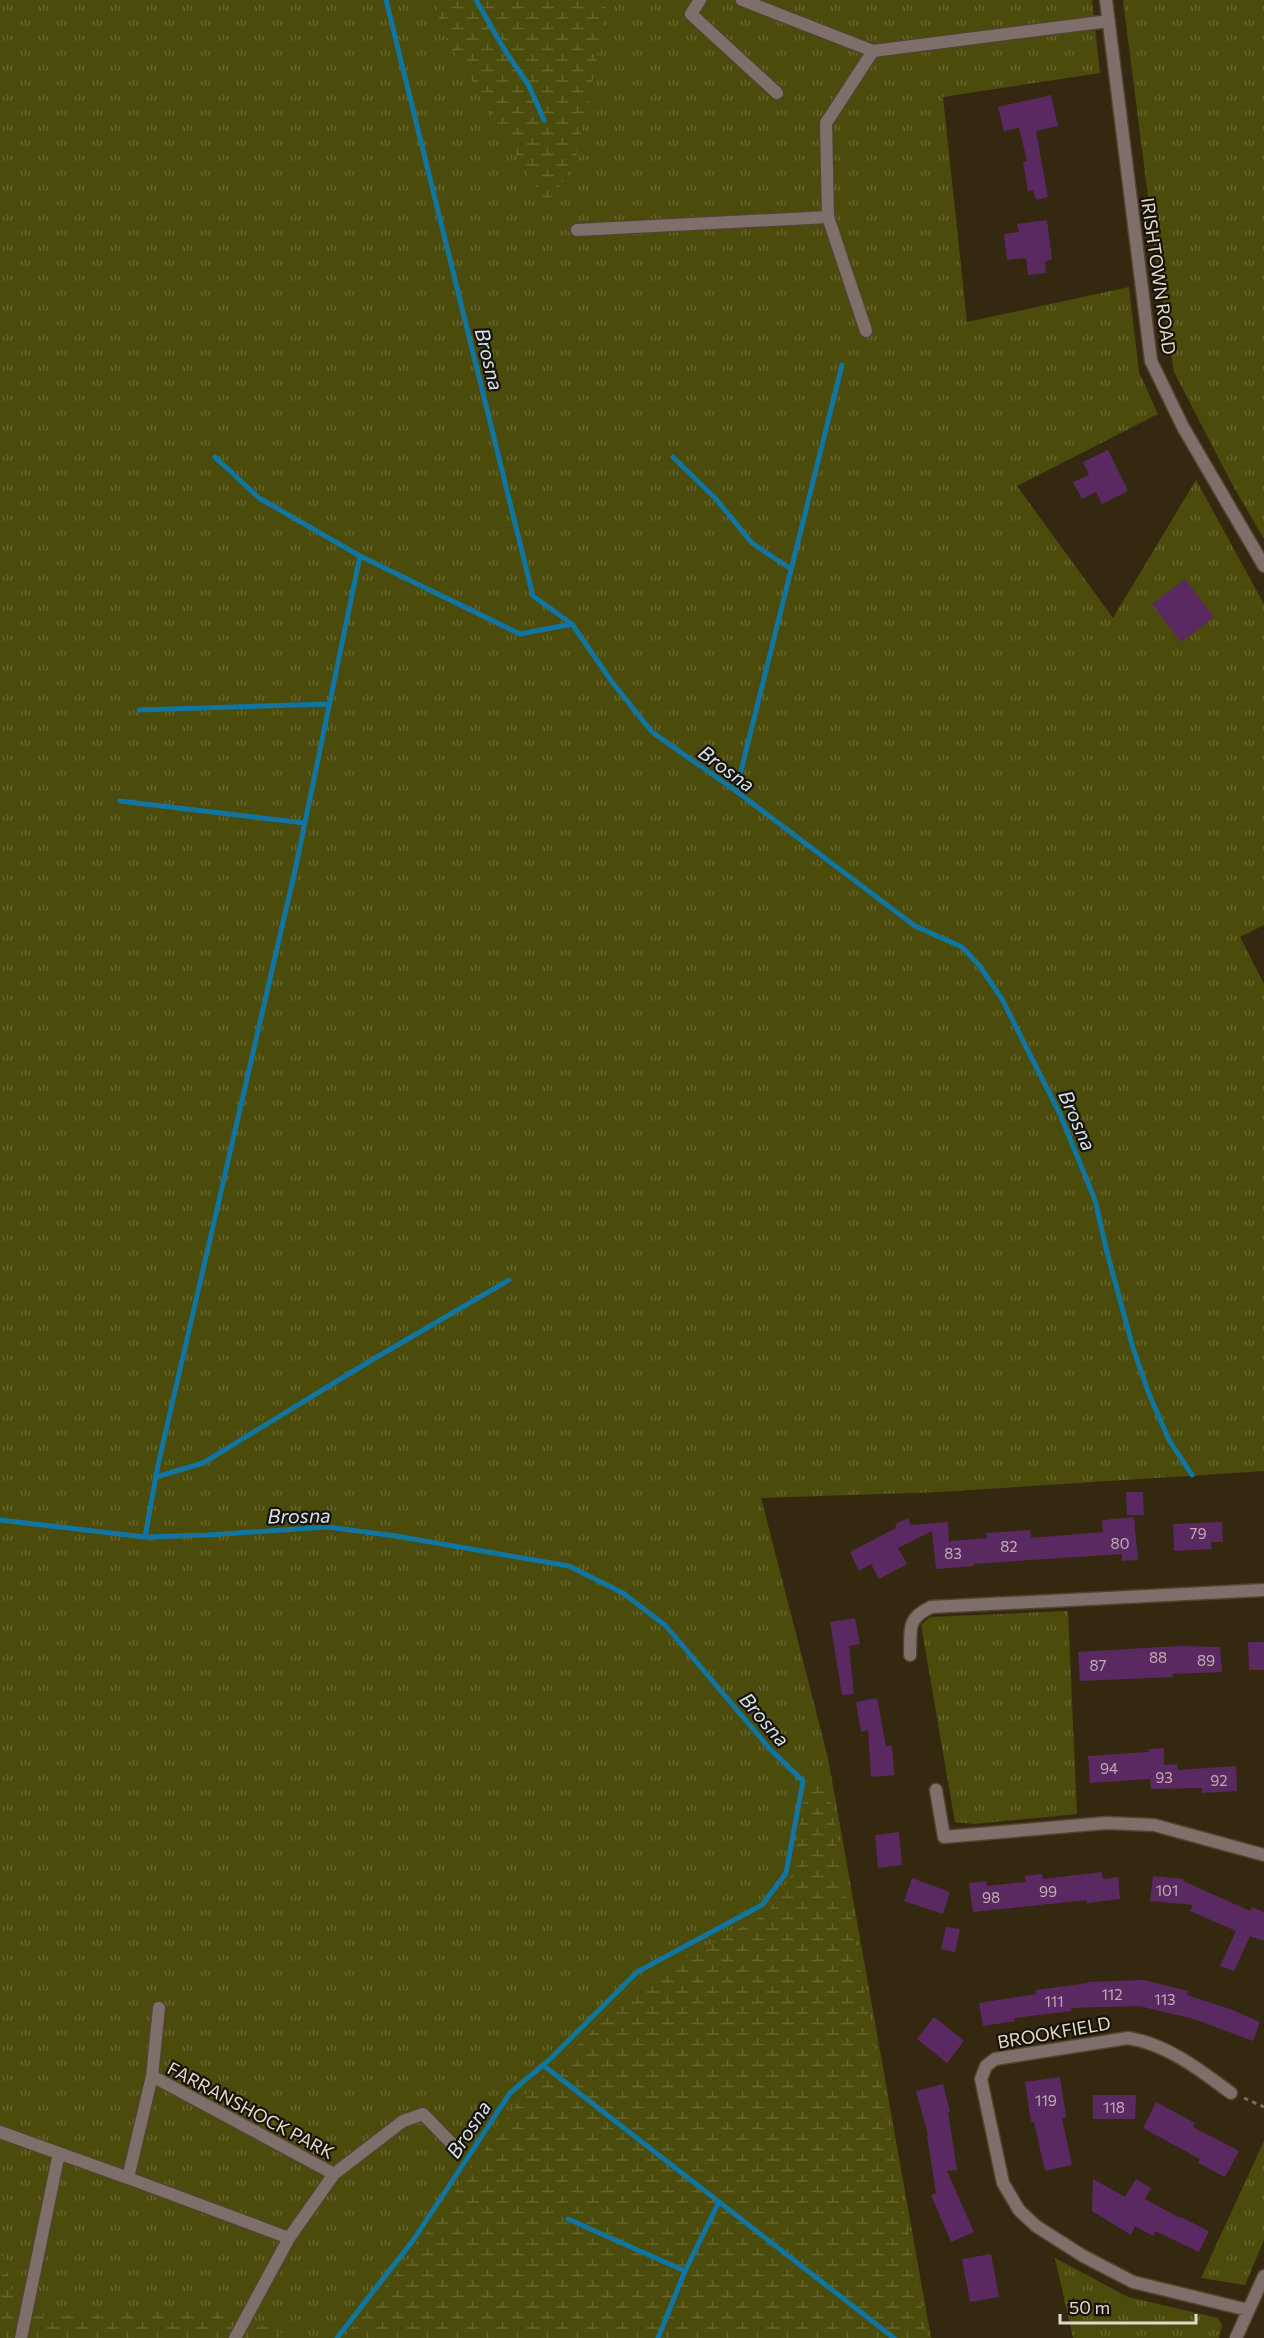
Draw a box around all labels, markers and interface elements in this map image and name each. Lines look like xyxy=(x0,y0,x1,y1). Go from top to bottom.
street label: IRISHTOWN ROAD xyxy=(1137,196,1181,356)
water label: Brosna xyxy=(471,325,509,393)
water label: Brosna xyxy=(694,740,760,796)
water label: Brosna xyxy=(1054,1086,1102,1154)
water label: Brosna xyxy=(267,1502,331,1528)
house number: 79 xyxy=(1190,1524,1206,1542)
house number: 80 xyxy=(1111,1534,1129,1552)
house number: 82 xyxy=(1000,1537,1018,1555)
house number: 83 xyxy=(944,1544,962,1562)
house number: 88 xyxy=(1149,1648,1167,1666)
house number: 89 xyxy=(1197,1651,1215,1669)
house number: 87 xyxy=(1090,1656,1107,1674)
water label: Brosna xyxy=(735,1687,795,1751)
house number: 94 xyxy=(1100,1759,1118,1777)
house number: 93 xyxy=(1155,1768,1173,1786)
house number: 92 xyxy=(1210,1771,1228,1789)
house number: 101 xyxy=(1156,1881,1178,1899)
house number: 99 xyxy=(1039,1882,1057,1900)
house number: 98 xyxy=(982,1888,1000,1906)
house number: 112 xyxy=(1101,1985,1123,2003)
house number: 113 xyxy=(1154,1990,1176,2008)
house number: 111 xyxy=(1044,1992,1064,2010)
street label: BROOKFIELD xyxy=(996,2011,1112,2053)
street label: FARRANSHOCK PARK xyxy=(164,2057,338,2163)
house number: 119 xyxy=(1035,2091,1057,2109)
water label: Brosna xyxy=(441,2096,495,2162)
house number: 118 xyxy=(1103,2098,1125,2116)
scale bar xyxy=(1060,2287,1196,2325)
text: 50 m xyxy=(1069,2296,1110,2318)

